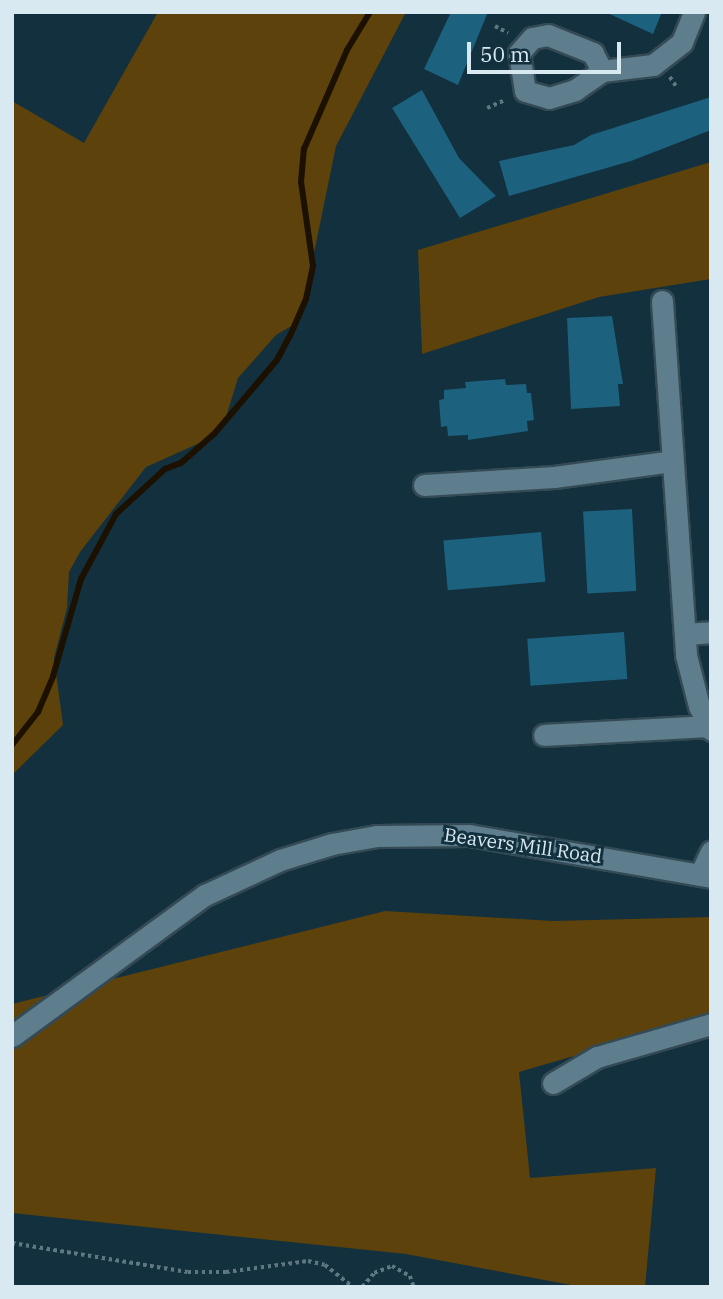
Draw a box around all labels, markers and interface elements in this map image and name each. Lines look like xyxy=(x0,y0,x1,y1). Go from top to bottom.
scale bar xyxy=(471,28,625,72)
text: 50 m xyxy=(480,40,530,68)
street label: Beavers Mill Road xyxy=(443,824,603,868)

